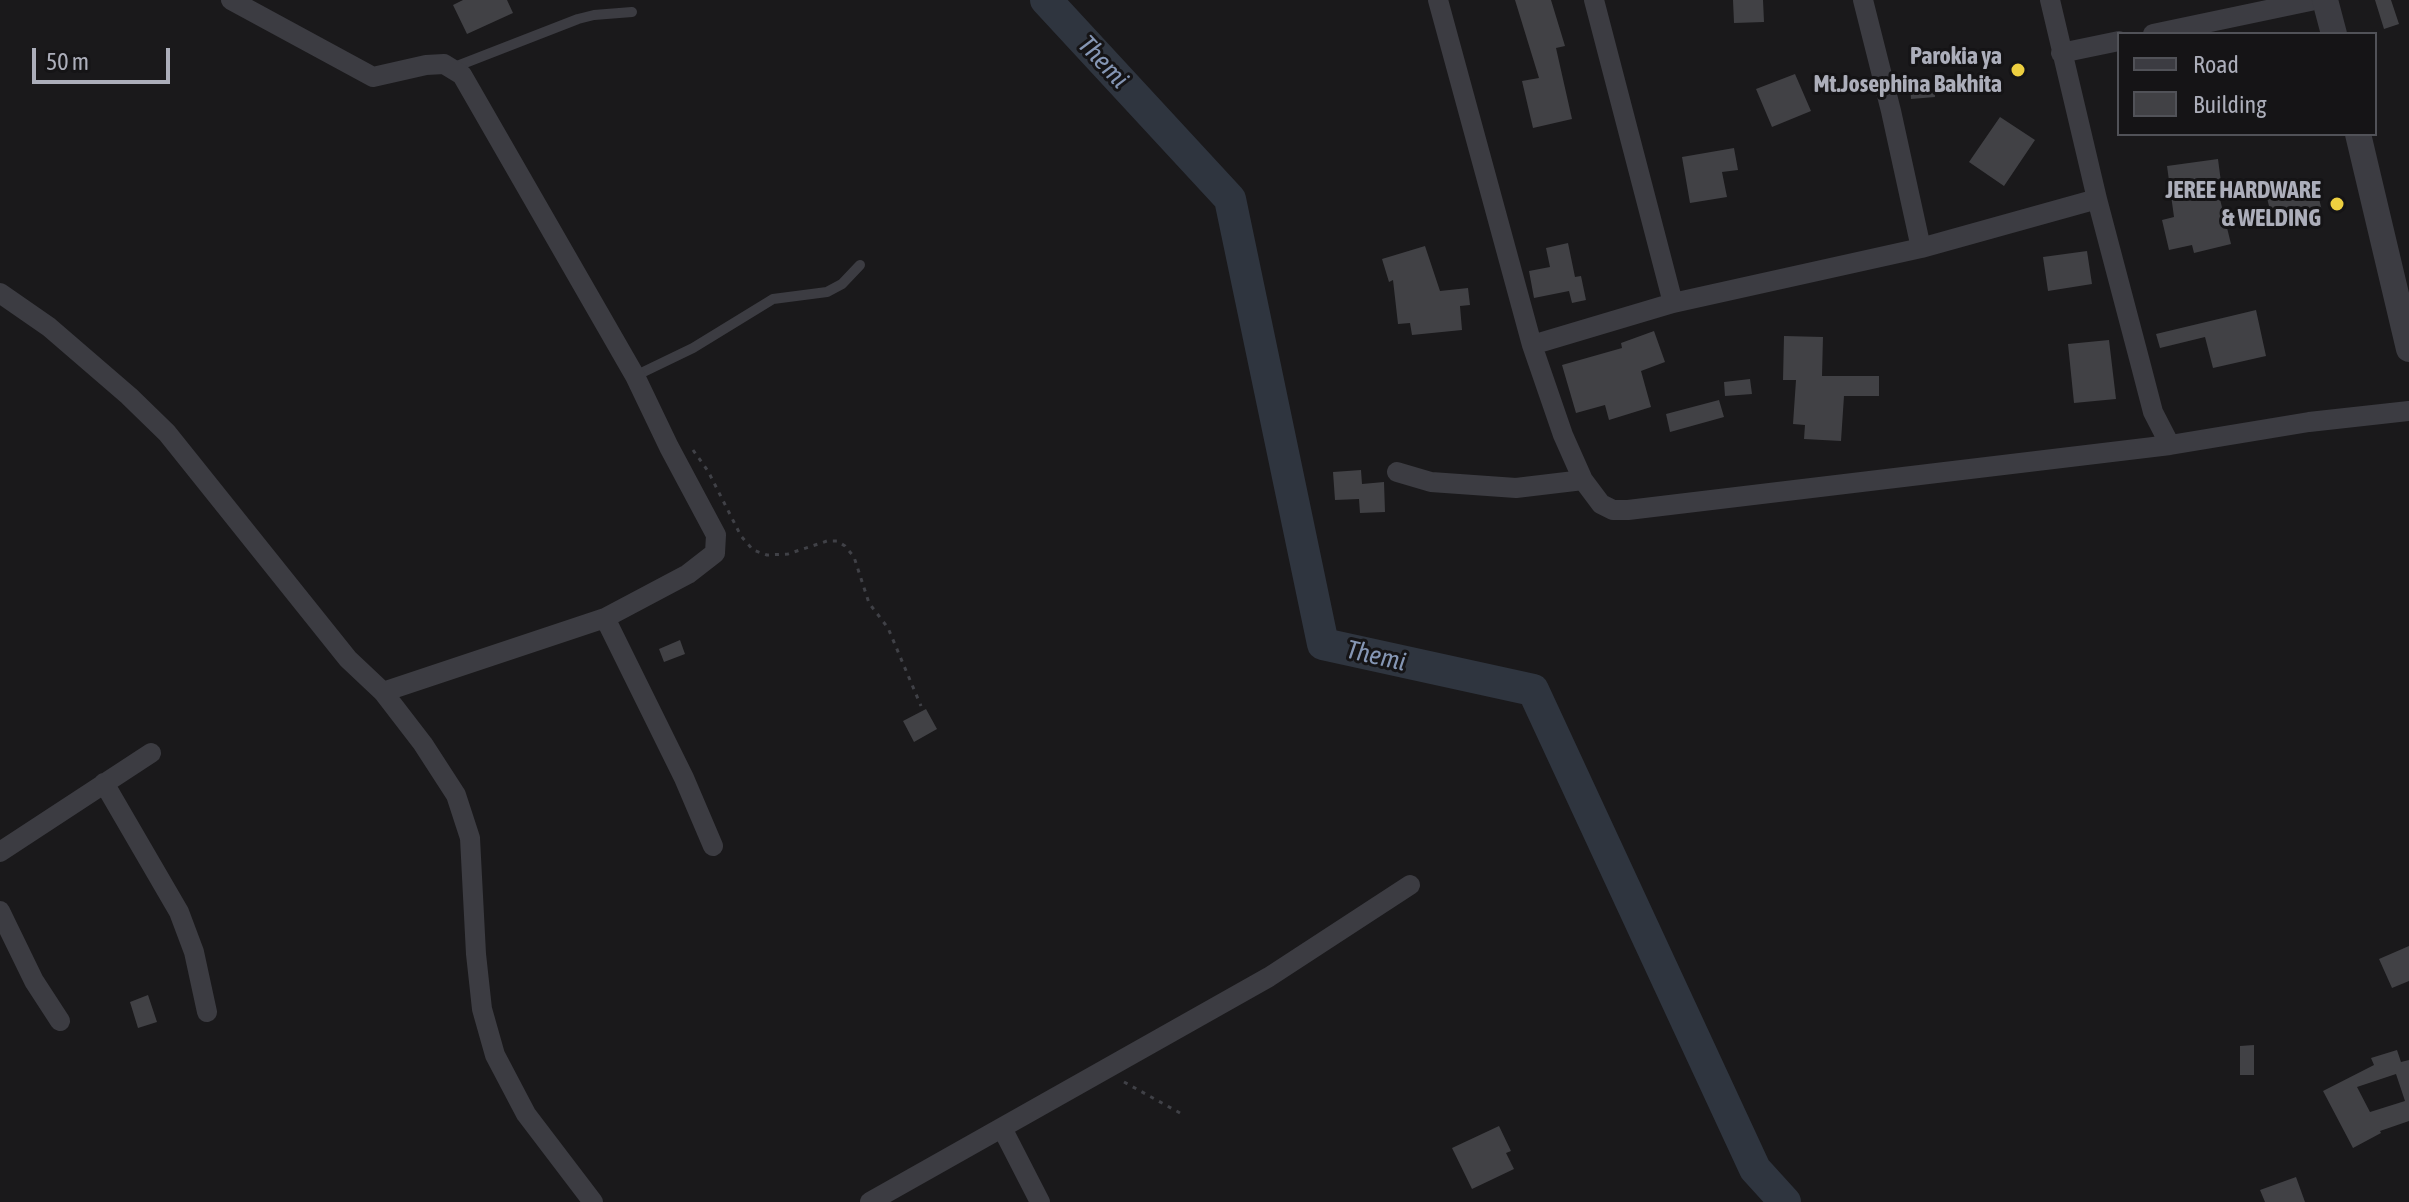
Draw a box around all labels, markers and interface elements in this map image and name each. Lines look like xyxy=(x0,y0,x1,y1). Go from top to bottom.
water label: Themi xyxy=(1071,29,1135,95)
scale bar xyxy=(36,32,174,82)
legend xyxy=(2117,32,2377,136)
place label: Parokia ya Mt.Josephina Bakhita xyxy=(1813,42,2002,98)
text: 50 m xyxy=(46,48,89,75)
text: Road xyxy=(2193,51,2239,78)
marker: Parokia ya Mt.Josephina Bakhita xyxy=(2009,61,2027,79)
text: Building xyxy=(2193,91,2266,118)
place label: JEREE HARDWARE & WELDING xyxy=(2166,176,2321,232)
marker: JEREE HARDWARE & WELDING xyxy=(2328,195,2346,213)
water label: Themi xyxy=(1343,634,1409,678)

